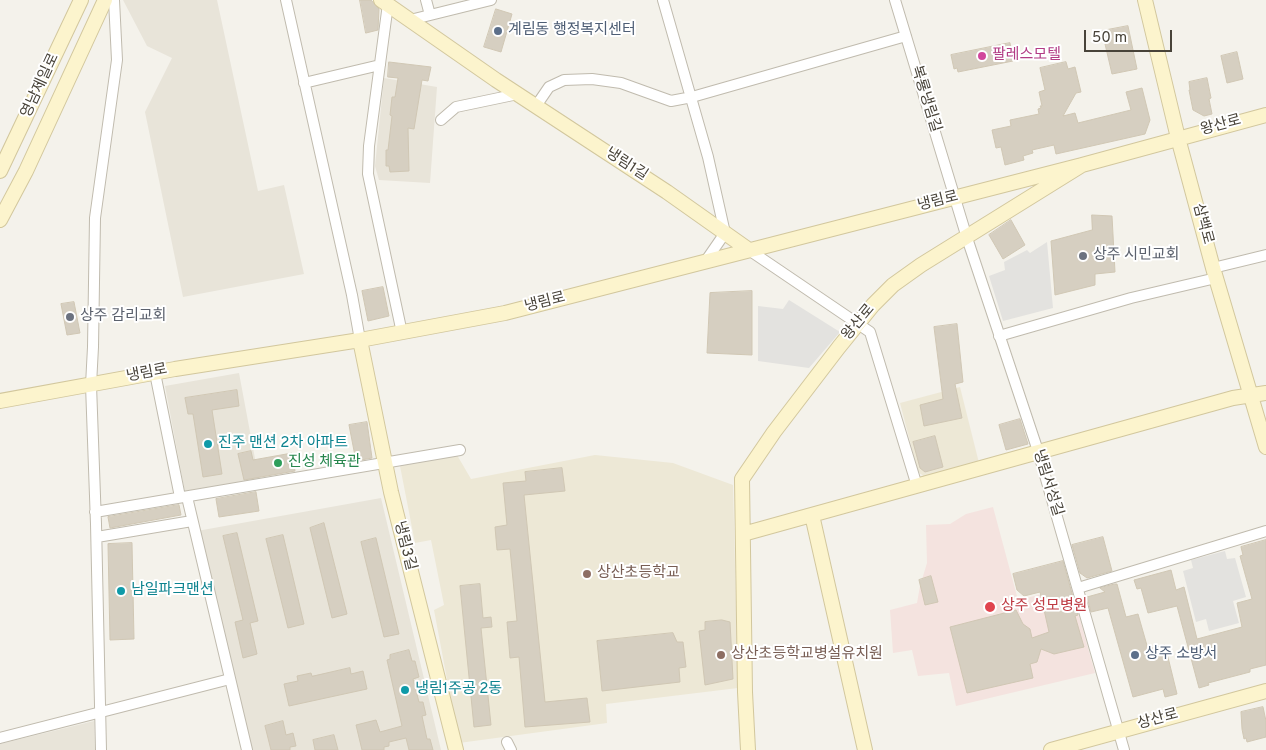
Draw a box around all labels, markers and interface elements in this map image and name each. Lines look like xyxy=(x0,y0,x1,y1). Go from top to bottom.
scale bar xyxy=(1086,20,1174,52)
place label: 계림동 행정복지센터 xyxy=(508,22,636,40)
marker: 계림동 행정복지센터 xyxy=(492,25,504,37)
text: 50 m xyxy=(1092,29,1127,48)
place label: 팔레스모텔 xyxy=(992,47,1061,65)
marker: 팔레스모텔 xyxy=(976,50,988,62)
street label: 영남제일로 xyxy=(18,51,64,121)
street label: 복룡냉림길 xyxy=(906,63,944,135)
street label: 왕산로 xyxy=(1199,112,1243,140)
street label: 냉림1길 xyxy=(601,145,651,185)
street label: 냉림로 xyxy=(916,188,960,216)
street label: 삼백로 xyxy=(1188,202,1216,246)
place label: 상주 시민교회 xyxy=(1093,247,1179,265)
marker: 상주 시민교회 xyxy=(1077,250,1089,262)
street label: 냉림로 xyxy=(523,289,567,317)
street label: 왕산로 xyxy=(839,301,879,345)
place label: 상주 감리교회 xyxy=(80,308,166,326)
marker: 상주 감리교회 xyxy=(64,311,76,323)
street label: 냉림로 xyxy=(125,361,169,387)
place label: 진주 맨션 2차 아파트 xyxy=(218,435,348,453)
marker: 진주 맨션 2차 아파트 xyxy=(202,438,214,450)
street label: 냉림서성길 xyxy=(1028,447,1066,519)
place label: 진성 체육관 xyxy=(288,454,361,472)
marker: 진성 체육관 xyxy=(272,457,284,469)
street label: 냉림3길 xyxy=(389,519,419,573)
place label: 상산초등학교 xyxy=(597,565,680,583)
marker: 상산초등학교 xyxy=(581,568,593,580)
place label: 남일파크맨션 xyxy=(131,582,214,600)
marker: 남일파크맨션 xyxy=(115,585,127,597)
place label: 상주 성모병원 xyxy=(1001,598,1087,616)
marker: 상주 성모병원 xyxy=(983,600,997,614)
place label: 상산초등학교병설유치원 xyxy=(731,646,883,664)
place label: 상주 소방서 xyxy=(1145,646,1218,664)
marker: 상산초등학교병설유치원 xyxy=(715,649,727,661)
marker: 상주 소방서 xyxy=(1129,649,1141,661)
place label: 냉림1주공 2동 xyxy=(415,681,502,699)
marker: 냉림1주공 2동 xyxy=(399,684,411,696)
street label: 상산로 xyxy=(1136,706,1180,734)

